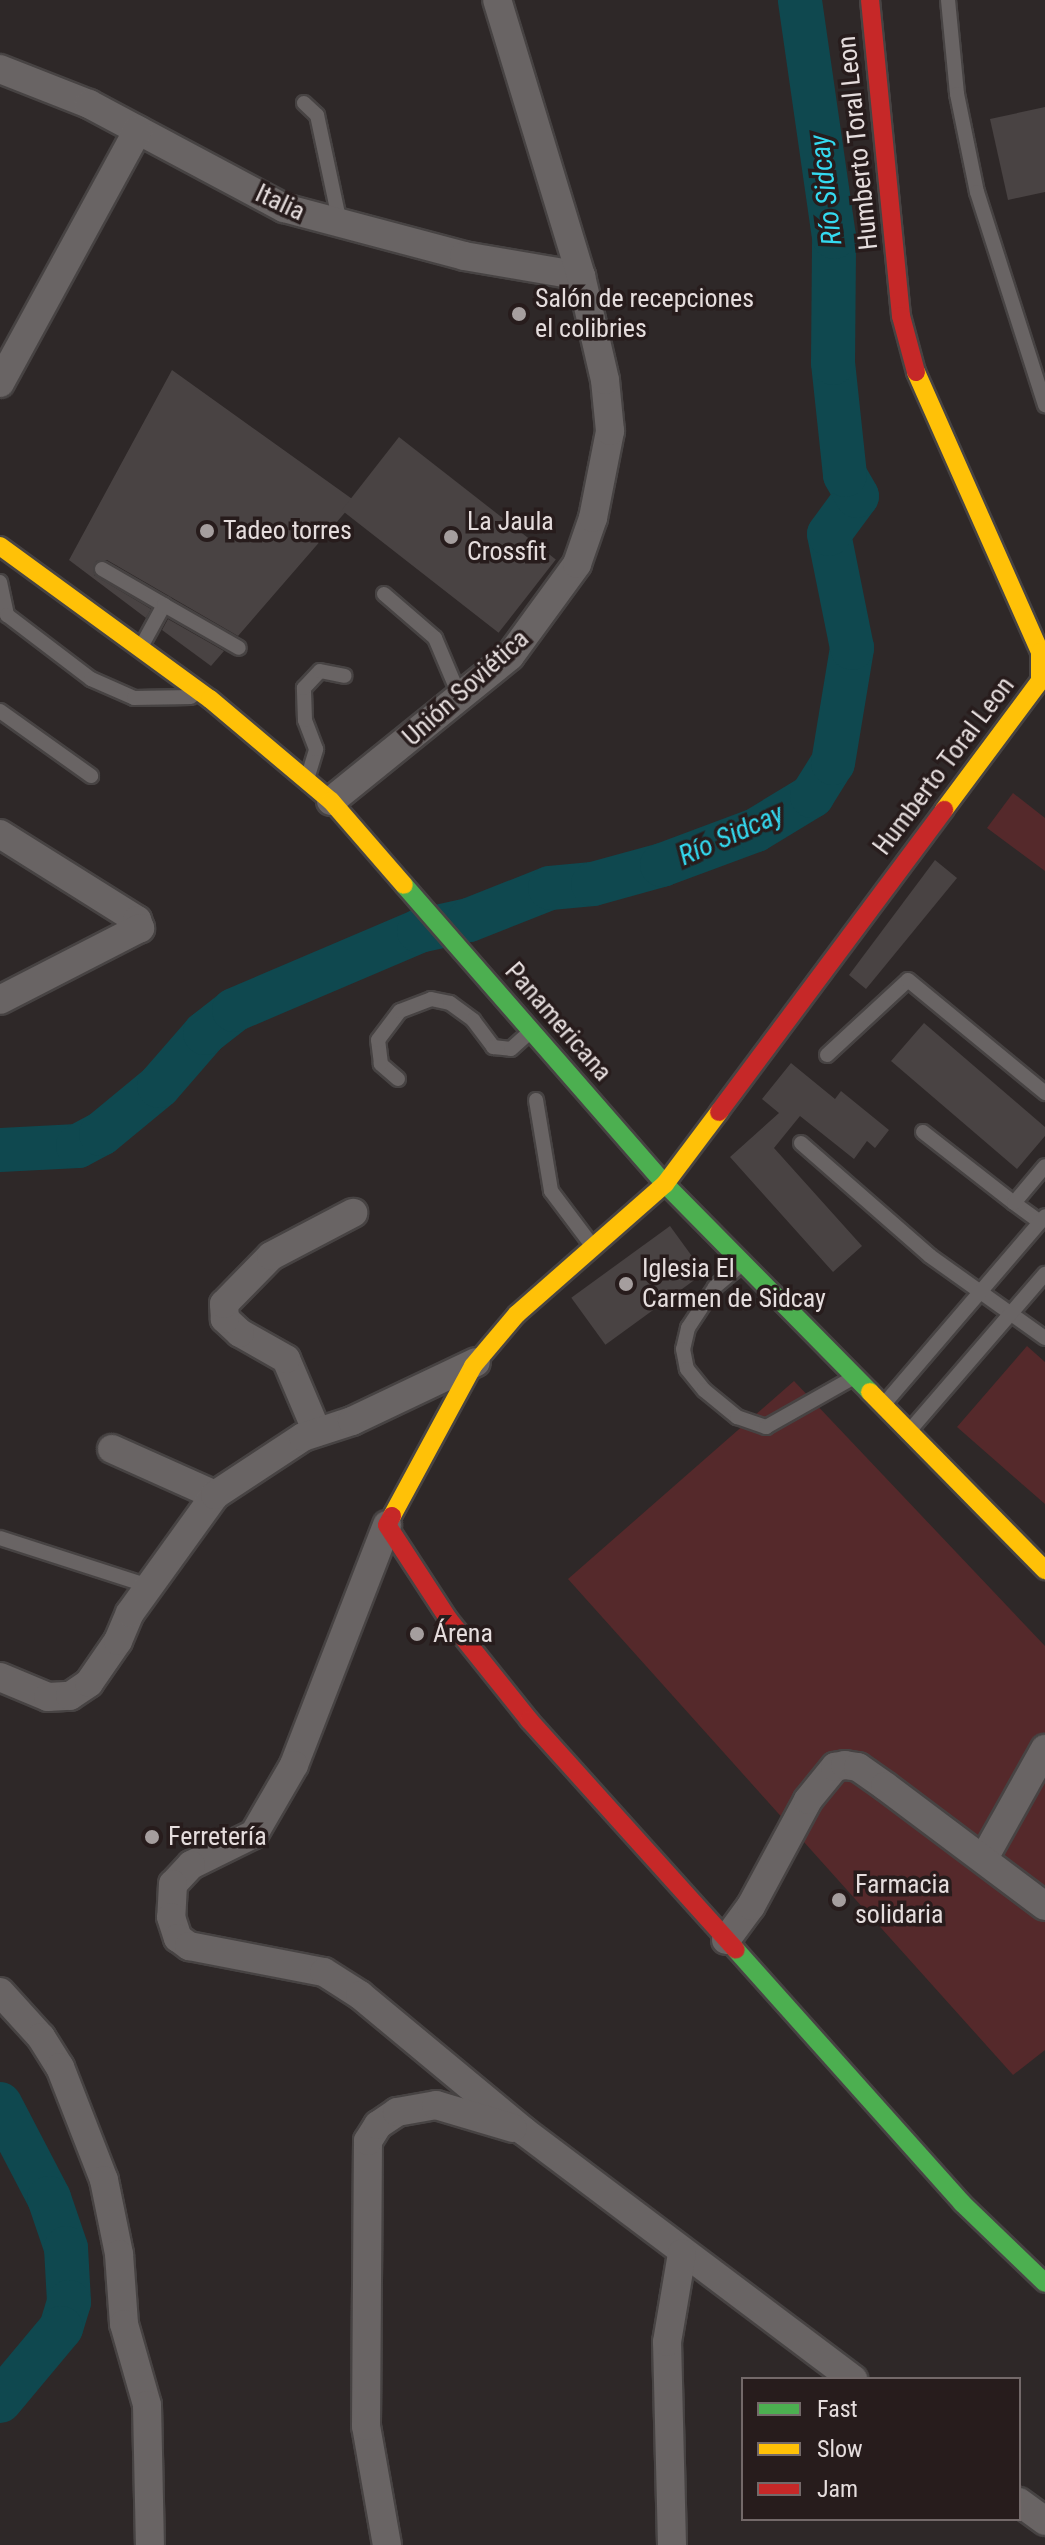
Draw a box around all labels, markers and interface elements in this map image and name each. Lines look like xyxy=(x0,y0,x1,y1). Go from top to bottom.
street label: Humberto Toral Leon xyxy=(831,34,885,252)
water label: Río Sidcay xyxy=(803,133,849,247)
street label: Italia xyxy=(250,178,310,228)
place label: Salón de recepciones el colibries xyxy=(535,283,754,344)
marker: Salón de recepciones el colibries xyxy=(510,305,528,323)
place label: La Jaula Crossfit xyxy=(467,506,554,568)
place label: Tadeo torres xyxy=(223,515,352,547)
marker: Tadeo torres xyxy=(198,522,216,540)
marker: La Jaula Crossfit xyxy=(442,528,460,546)
street label: Unión Soviética xyxy=(397,623,535,753)
street label: Humberto Toral Leon xyxy=(867,671,1021,861)
water label: Río Sidcay xyxy=(673,797,789,873)
street label: Panamericana xyxy=(498,956,618,1088)
place label: Iglesia El Carmen de Sidcay xyxy=(642,1253,826,1314)
marker: Iglesia El Carmen de Sidcay xyxy=(617,1275,635,1293)
place label: Árena xyxy=(433,1618,493,1650)
marker: Árena xyxy=(408,1625,426,1643)
place label: Ferretería xyxy=(168,1821,267,1853)
marker: Ferretería xyxy=(143,1828,161,1846)
place label: Farmacia solidaria xyxy=(855,1869,950,1930)
marker: Farmacia solidaria xyxy=(830,1891,848,1909)
legend xyxy=(741,2377,1021,2521)
text: Fast xyxy=(817,2395,858,2423)
text: Slow xyxy=(817,2435,863,2463)
text: Jam xyxy=(817,2475,858,2503)

